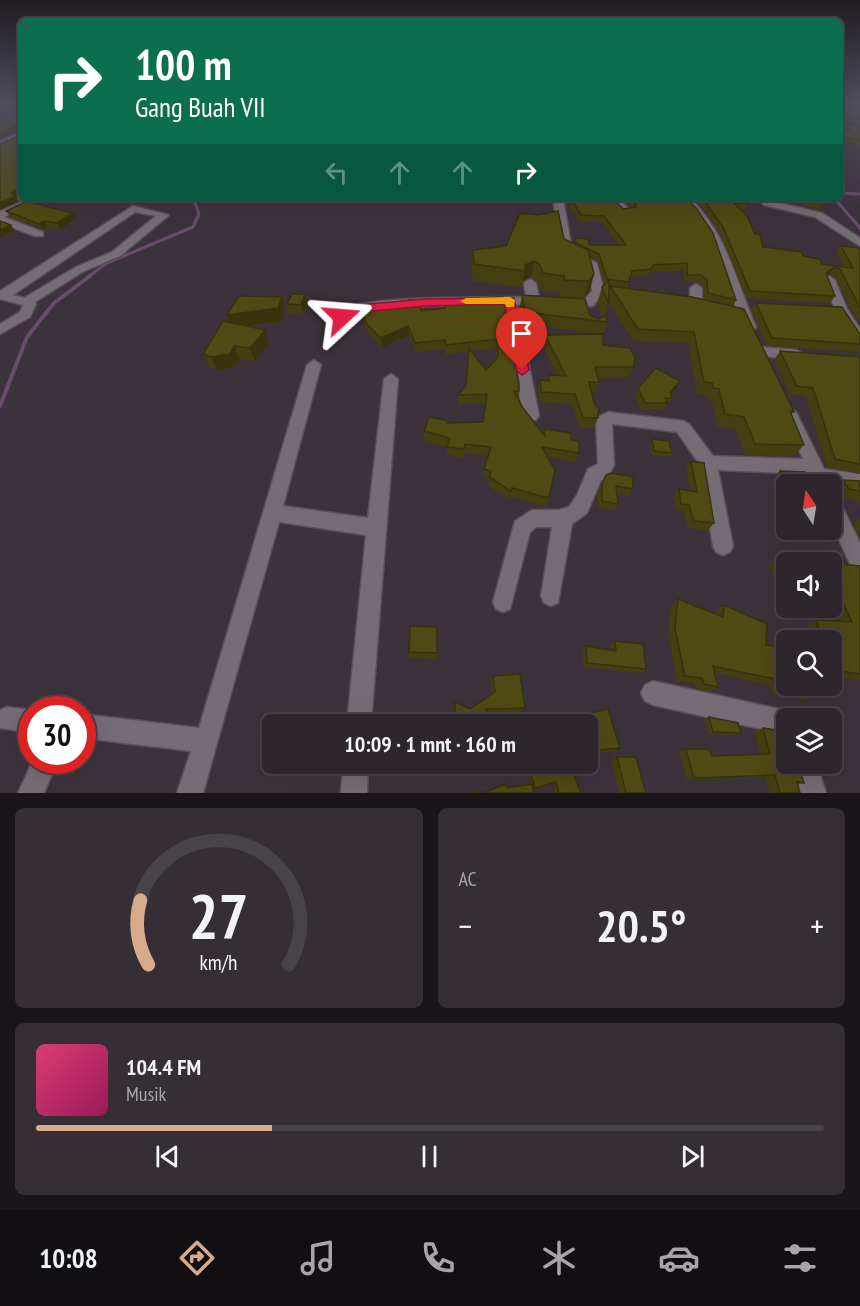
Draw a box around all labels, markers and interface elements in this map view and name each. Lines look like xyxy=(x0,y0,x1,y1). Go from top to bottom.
text: 100 m xyxy=(135,37,232,92)
icon: right xyxy=(36,42,114,120)
text: Gang Buah VII xyxy=(135,90,266,124)
icon: left xyxy=(320,156,353,189)
icon: ahead xyxy=(383,156,416,189)
icon: ahead xyxy=(446,156,479,189)
icon: right xyxy=(509,156,542,189)
position arrow xyxy=(310,285,374,349)
pin xyxy=(496,308,547,370)
icon: arrive xyxy=(505,317,538,350)
north arrow xyxy=(776,474,842,540)
map controls xyxy=(776,474,842,774)
button: sound xyxy=(776,552,842,618)
button: search xyxy=(776,630,842,696)
speed limit sign: 30 xyxy=(18,696,96,774)
button: layers xyxy=(776,708,842,774)
text: 10:09 · 1 mnt · 160 m xyxy=(344,730,516,758)
text: AC xyxy=(459,866,477,892)
text: 27 xyxy=(189,875,249,956)
text: 20.5° xyxy=(596,896,686,954)
text: − xyxy=(459,904,472,947)
text: + xyxy=(810,904,824,947)
text: km/h xyxy=(200,948,238,976)
text: 104.4 FM xyxy=(126,1053,201,1081)
text: Musik xyxy=(126,1081,166,1107)
icon: previous xyxy=(151,1140,184,1173)
icon: pause xyxy=(413,1140,446,1173)
icon: next xyxy=(676,1140,709,1173)
icon: directions xyxy=(176,1237,218,1279)
icon: music xyxy=(297,1237,339,1279)
icon: phone xyxy=(417,1237,459,1279)
icon: climate xyxy=(538,1237,580,1279)
icon: car xyxy=(658,1237,700,1279)
icon: filters xyxy=(779,1237,821,1279)
text: 10:08 xyxy=(39,1241,98,1275)

